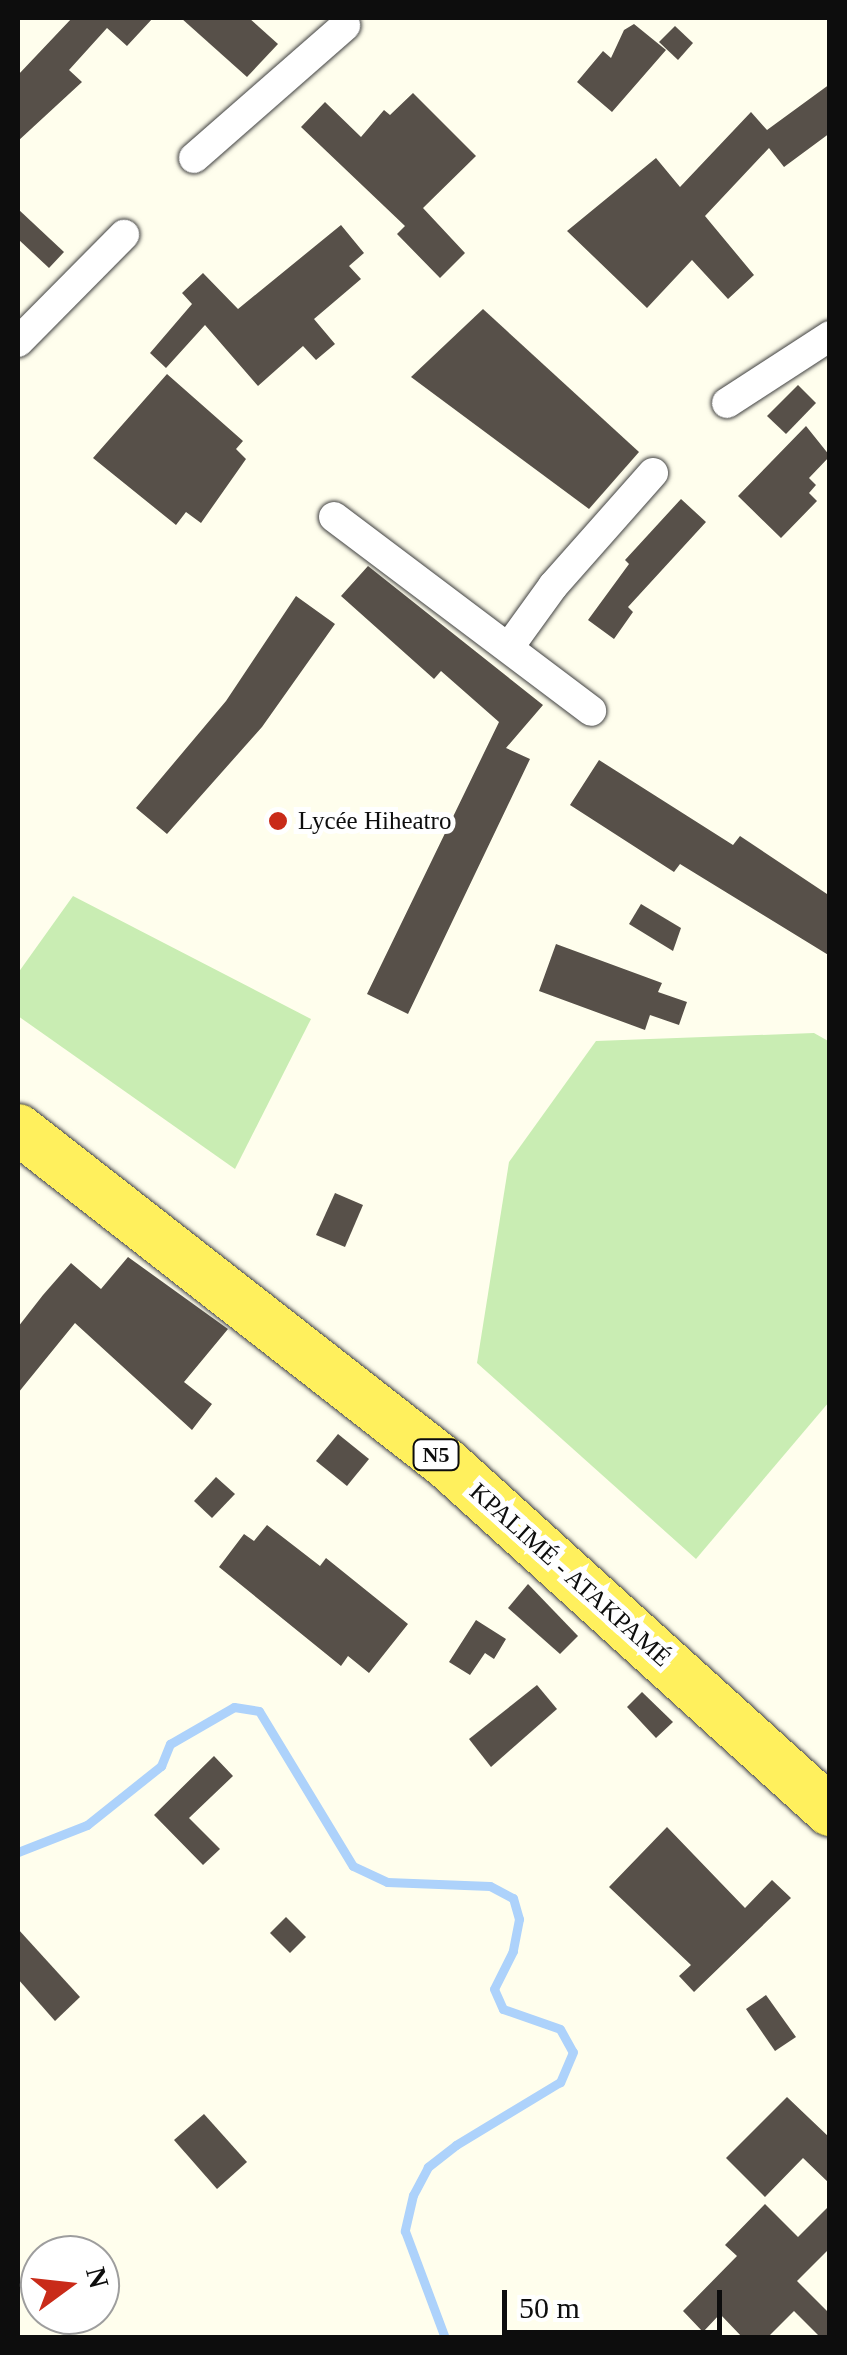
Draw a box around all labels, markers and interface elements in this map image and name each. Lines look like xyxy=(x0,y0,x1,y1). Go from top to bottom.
place label: Lycée Hiheatro xyxy=(298,806,451,836)
marker: Lycée Hiheatro xyxy=(267,810,289,832)
road number: N5 xyxy=(411,1438,461,1472)
street label: KPALIMÉ - ATAKPAMÉ xyxy=(463,1476,677,1674)
north arrow xyxy=(20,2235,120,2335)
text: N xyxy=(80,2264,115,2291)
scale bar xyxy=(507,2270,727,2332)
text: 50 m xyxy=(519,2291,580,2324)

